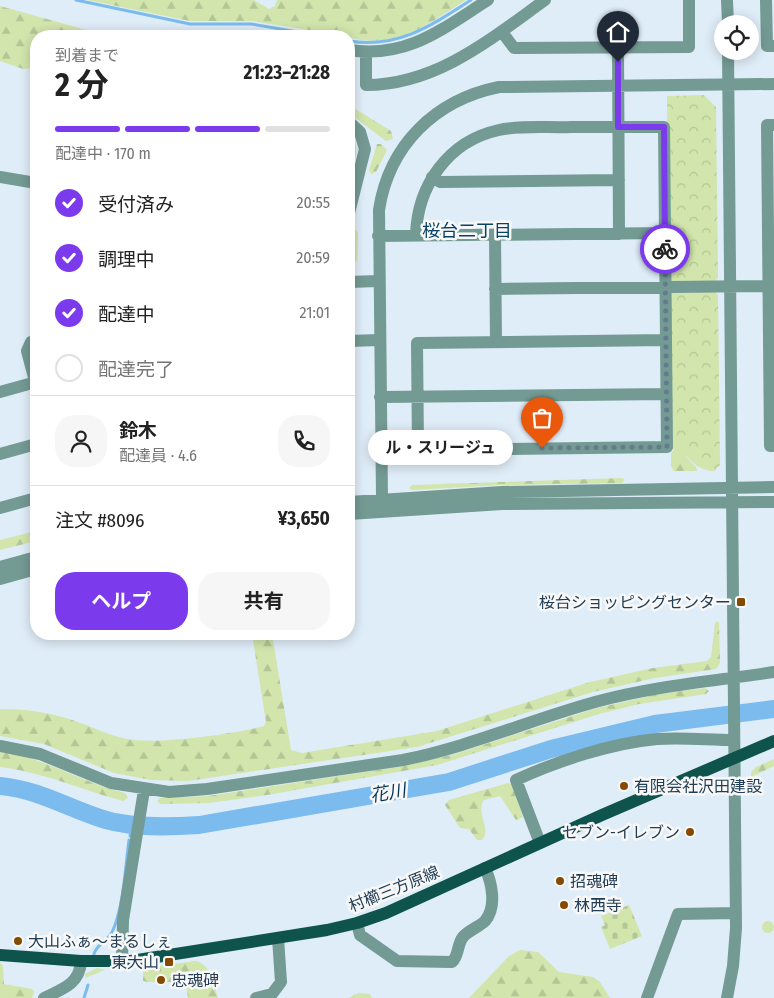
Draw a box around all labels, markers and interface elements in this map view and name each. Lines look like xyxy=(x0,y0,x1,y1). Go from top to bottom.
pin xyxy=(597,11,639,62)
map controls xyxy=(714,15,759,60)
button: locate xyxy=(714,15,759,60)
icon: home xyxy=(604,18,632,46)
text: 到着まで xyxy=(55,46,119,65)
text: 21:23–21:28 xyxy=(244,61,330,84)
text: 2 分 xyxy=(55,66,108,104)
text: 配達中 · 170 m xyxy=(55,144,151,163)
icon: check xyxy=(55,189,83,217)
text: 受付済み xyxy=(98,193,174,216)
text: 20:55 xyxy=(297,193,330,212)
district label: 桜台二丁目 xyxy=(422,220,512,242)
courier xyxy=(640,224,690,274)
icon: bike xyxy=(651,235,679,263)
icon: check xyxy=(55,244,83,272)
text: 調理中 xyxy=(98,248,155,271)
text: 20:59 xyxy=(296,248,330,267)
icon: check xyxy=(55,299,83,327)
text: 配達中 xyxy=(98,303,155,326)
text: 21:01 xyxy=(299,303,330,322)
text: 配達完了 xyxy=(98,358,174,381)
pin xyxy=(521,397,563,448)
icon: bag xyxy=(528,404,556,432)
button: person xyxy=(55,415,107,467)
button: phone xyxy=(278,415,330,467)
text: 鈴木 xyxy=(119,419,157,442)
callout: ル・スリージュ xyxy=(367,430,512,466)
text: ル・スリージュ xyxy=(385,438,496,457)
text: 配達員 · 4.6 xyxy=(119,446,197,465)
text: ¥3,650 xyxy=(278,507,330,530)
text: 注文 #8096 xyxy=(55,509,144,532)
button: ヘルプ xyxy=(55,572,188,630)
button: 共有 xyxy=(198,572,330,630)
place label: 桜台ショッピングセンター xyxy=(539,593,731,612)
marker: 桜台ショッピングセンター xyxy=(735,596,747,608)
place label: 有限会社沢田建設 xyxy=(634,777,762,796)
water label: 花川 xyxy=(368,779,410,807)
marker: 有限会社沢田建設 xyxy=(618,780,630,792)
place label: セブン-イレブン xyxy=(562,823,680,842)
marker: セブン-イレブン xyxy=(684,826,696,838)
street label: 村櫛三方原線 xyxy=(346,862,442,916)
place label: 招魂碑 xyxy=(570,872,618,891)
marker: 招魂碑 xyxy=(554,875,566,887)
place label: 林西寺 xyxy=(574,896,622,915)
marker: 林西寺 xyxy=(558,899,570,911)
place label: 大山ふぁ～まるしぇ xyxy=(28,932,172,951)
marker: 大山ふぁ～まるしぇ xyxy=(12,935,24,947)
place label: 東大山 xyxy=(111,953,159,972)
marker: 東大山 xyxy=(163,956,175,968)
place label: 忠魂碑 xyxy=(171,971,219,990)
marker: 忠魂碑 xyxy=(155,974,167,986)

